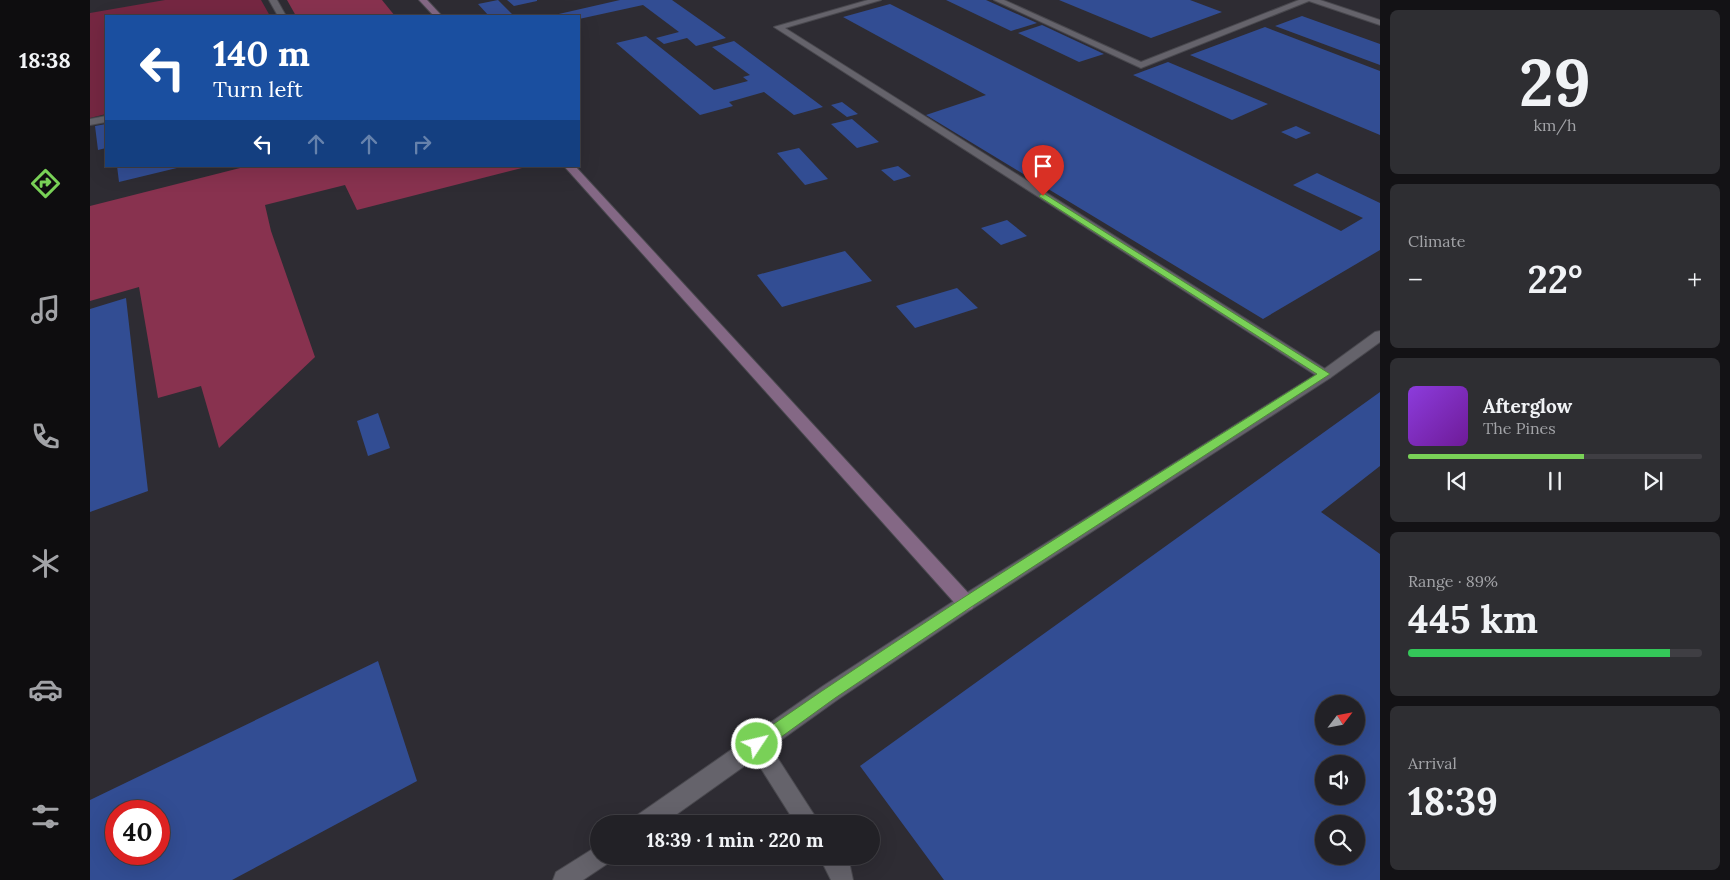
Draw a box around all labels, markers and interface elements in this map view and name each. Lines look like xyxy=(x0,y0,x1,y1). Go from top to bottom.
text: 140 m xyxy=(213,31,310,76)
icon: left xyxy=(130,35,195,100)
text: 29 xyxy=(1519,41,1591,124)
text: 18:38 xyxy=(19,46,71,74)
text: Turn left xyxy=(213,75,303,103)
text: km/h xyxy=(1533,115,1577,135)
icon: left xyxy=(249,130,277,158)
icon: ahead xyxy=(302,130,330,158)
icon: ahead xyxy=(355,130,383,158)
icon: right xyxy=(408,130,436,158)
pin xyxy=(1022,145,1064,196)
icon: arrive xyxy=(1029,152,1057,180)
icon: directions xyxy=(28,166,63,201)
text: Climate xyxy=(1408,231,1465,251)
text: 22° xyxy=(1527,255,1583,303)
text: − xyxy=(1408,262,1423,298)
text: + xyxy=(1687,262,1702,298)
icon: music xyxy=(28,292,63,327)
text: Afterglow xyxy=(1483,394,1572,418)
text: The Pines xyxy=(1483,418,1556,438)
icon: phone xyxy=(28,419,63,454)
icon: previous xyxy=(1443,467,1471,495)
icon: pause xyxy=(1541,467,1569,495)
icon: next xyxy=(1639,467,1667,495)
icon: climate xyxy=(28,546,63,581)
text: Range · 89% xyxy=(1408,571,1498,591)
text: 445 km xyxy=(1408,595,1538,643)
icon: car xyxy=(28,672,63,707)
north arrow xyxy=(1315,695,1365,745)
map controls xyxy=(1315,695,1365,865)
position arrow xyxy=(730,717,782,769)
text: Arrival xyxy=(1408,753,1457,773)
button: sound xyxy=(1315,755,1365,805)
text: 18:39 xyxy=(1408,777,1498,825)
icon: filters xyxy=(28,799,63,834)
speed limit sign: 40 xyxy=(105,800,170,865)
button: search xyxy=(1315,815,1365,865)
text: 18:39 · 1 min · 220 m xyxy=(647,828,823,852)

